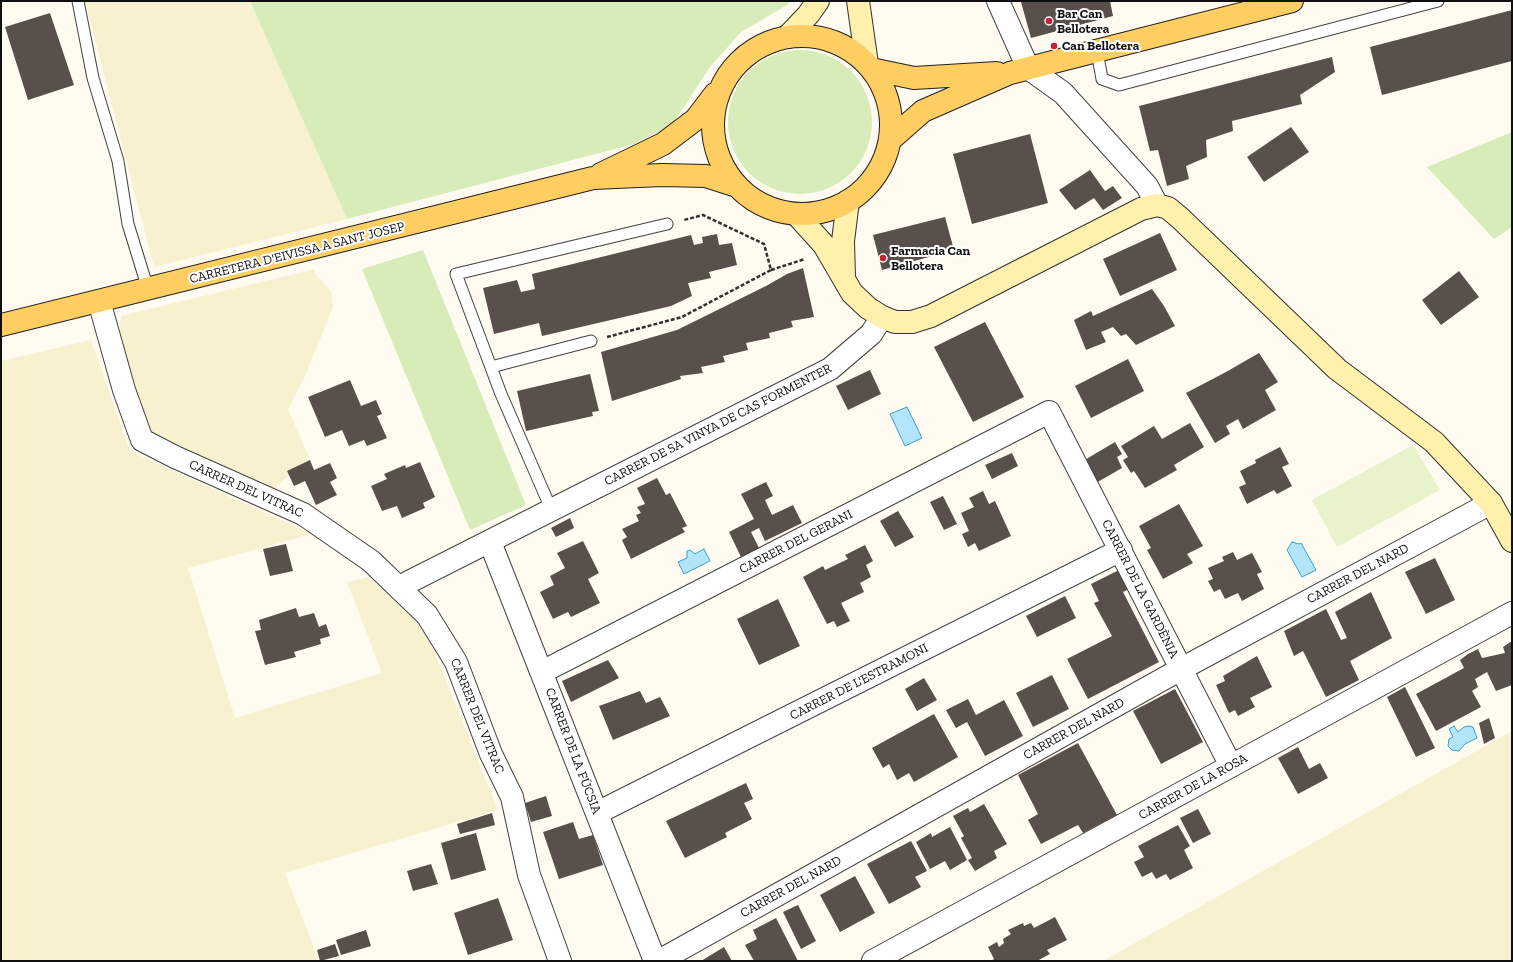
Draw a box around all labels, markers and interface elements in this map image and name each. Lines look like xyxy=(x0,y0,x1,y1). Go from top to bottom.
place label: Bar Can Bellotera xyxy=(1057,6,1109,37)
marker: Bar Can Bellotera xyxy=(1044,16,1054,26)
place label: Can Bellotera xyxy=(1062,38,1139,54)
marker: Can Bellotera xyxy=(1049,41,1059,51)
street label: CARRETERA D'EIVISSA A SANT JOSEP xyxy=(188,219,406,287)
place label: Farmacia Can Bellotera xyxy=(891,243,970,274)
marker: Farmacia Can Bellotera xyxy=(878,253,888,263)
street label: CARRER DE SA VINYA DE CAS FORMENTER xyxy=(602,361,834,489)
street label: CARRER DEL VITRAC xyxy=(186,457,306,521)
street label: CARRER DEL GERANI xyxy=(737,507,855,577)
street label: CARRER DE LA GARDÈNIA xyxy=(1098,517,1182,661)
street label: CARRER DEL NARD xyxy=(1304,541,1412,607)
street label: CARRER DE L'ESTRAMONI xyxy=(787,640,931,724)
street label: CARRER DEL VITRAC xyxy=(447,656,507,776)
street label: CARRER DE LA FÙCSIA xyxy=(542,686,604,816)
street label: CARRER DEL NARD xyxy=(1021,695,1127,763)
street label: CARRER DE LA ROSA xyxy=(1136,751,1250,823)
street label: CARRER DEL NARD xyxy=(738,853,844,921)

